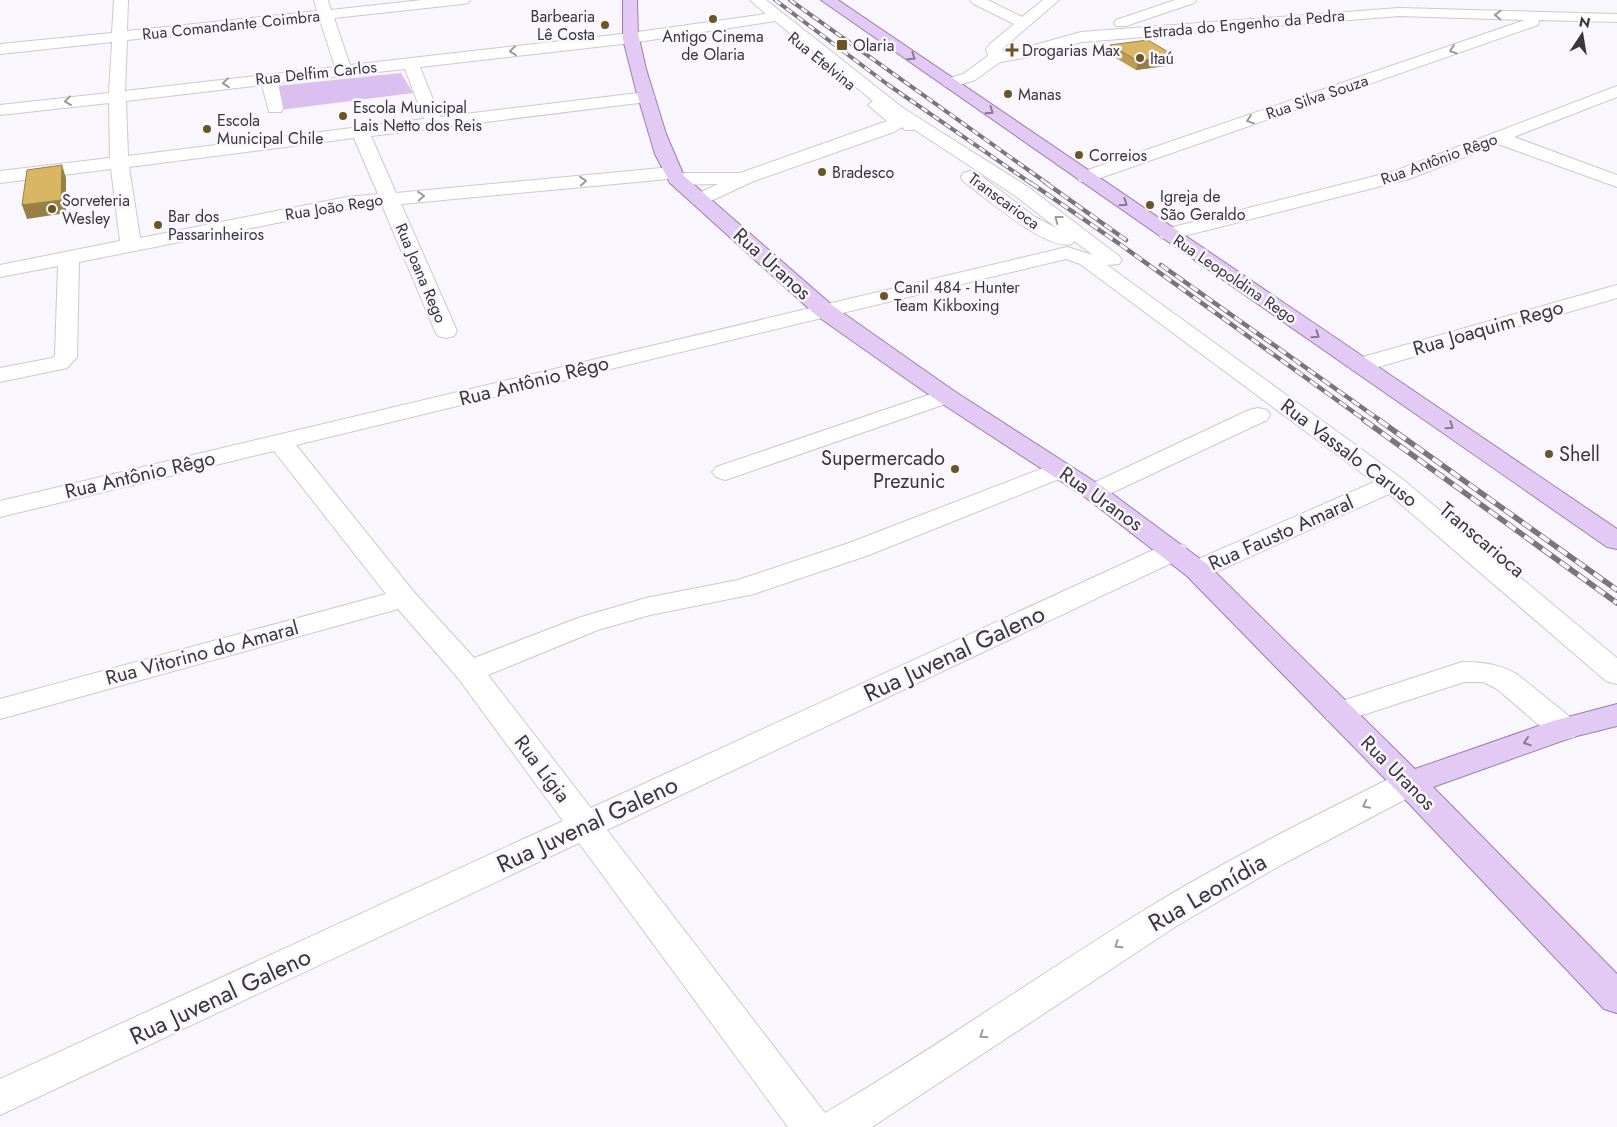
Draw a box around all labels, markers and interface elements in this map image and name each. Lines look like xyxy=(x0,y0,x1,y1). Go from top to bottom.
street label: Rua Comandante Coimbra xyxy=(141,4,321,46)
street label: Estrada do Engenho da Pedra xyxy=(1142,4,1346,44)
place label: Barbearia Lê Costa xyxy=(530,5,595,46)
one-way arrow xyxy=(1494,10,1502,20)
north arrow xyxy=(1557,10,1607,60)
text: N xyxy=(1577,11,1592,33)
marker: Antigo Cinema de Olaria xyxy=(707,13,719,25)
marker: Barbearia Lê Costa xyxy=(599,19,611,31)
place label: Antigo Cinema de Olaria xyxy=(662,25,764,66)
street label: Rua Etelvina xyxy=(783,26,861,96)
place label: Olaria xyxy=(853,34,894,57)
marker: Olaria xyxy=(835,38,849,52)
place label: Drogarias Max xyxy=(1022,39,1120,62)
marker: Drogarias Max xyxy=(1006,44,1018,56)
one-way arrow xyxy=(1449,44,1458,54)
one-way arrow xyxy=(509,45,517,56)
place label: Itaú xyxy=(1150,47,1174,70)
one-way arrow xyxy=(906,51,915,60)
marker: Itaú xyxy=(1134,52,1146,64)
street label: Rua Delfim Carlos xyxy=(254,55,378,91)
street label: Rua Silva Souza xyxy=(1263,69,1371,125)
one-way arrow xyxy=(222,77,230,88)
place label: Manas xyxy=(1018,83,1061,106)
marker: Manas xyxy=(1002,88,1014,100)
one-way arrow xyxy=(64,95,72,106)
place label: Escola Municipal Lais Netto dos Reis xyxy=(353,96,482,137)
one-way arrow xyxy=(984,105,994,114)
place label: Escola Municipal Chile xyxy=(217,109,323,150)
marker: Escola Municipal Lais Netto dos Reis xyxy=(337,110,349,122)
one-way arrow xyxy=(1246,114,1255,124)
marker: Escola Municipal Chile xyxy=(201,123,213,135)
street label: Rua Antônio Rêgo xyxy=(1377,127,1501,191)
place label: Correios xyxy=(1089,144,1147,167)
marker: Correios xyxy=(1073,149,1085,161)
place label: Bradesco xyxy=(832,161,895,184)
marker: Bradesco xyxy=(816,166,828,178)
street label: Transcarioca xyxy=(964,167,1044,235)
one-way arrow xyxy=(579,176,587,187)
place label: Igreja de São Geraldo xyxy=(1160,185,1246,226)
street label: Rua João Rego xyxy=(283,188,385,226)
place label: Sorveteria Wesley xyxy=(62,189,130,230)
one-way arrow xyxy=(417,190,425,201)
one-way arrow xyxy=(1118,197,1128,206)
marker: Igreja de São Geraldo xyxy=(1144,199,1156,211)
marker: Sorveteria Wesley xyxy=(46,203,58,215)
place label: Bar dos Passarinheiros xyxy=(168,205,264,246)
one-way arrow xyxy=(1055,217,1064,225)
marker: Bar dos Passarinheiros xyxy=(152,219,164,231)
street label: Rua Joana Rego xyxy=(390,220,452,327)
street label: Rua Uranos xyxy=(727,221,817,307)
street label: Rua Leopoldina Rego xyxy=(1169,229,1302,329)
place label: Canil 484 - Hunter Team Kikboxing xyxy=(894,276,1020,317)
marker: Canil 484 - Hunter Team Kikboxing xyxy=(878,290,890,302)
street label: Rua Joaquim Rego xyxy=(1409,293,1567,363)
one-way arrow xyxy=(1310,328,1319,338)
street label: Rua Antônio Rêgo xyxy=(456,348,612,414)
street label: Rua Vassalo Caruso xyxy=(1274,392,1424,514)
one-way arrow xyxy=(1444,420,1454,429)
place label: Shell xyxy=(1559,440,1600,469)
street label: Rua Antônio Rêgo xyxy=(62,444,218,506)
place label: Supermercado Prezunic xyxy=(821,444,945,496)
marker: Shell xyxy=(1543,448,1555,460)
street label: Rua Uranos xyxy=(1053,460,1149,538)
marker: Supermercado Prezunic xyxy=(949,463,961,475)
street label: Rua Fausto Amaral xyxy=(1204,488,1358,578)
street label: Transcarioca xyxy=(1433,495,1531,585)
street label: Rua Juvenal Galeno xyxy=(858,596,1050,710)
street label: Rua Vitorino do Amaral xyxy=(102,613,302,693)
street label: Rua Lígia xyxy=(507,729,577,809)
street label: Rua Uranos xyxy=(1354,729,1442,817)
one-way arrow xyxy=(1523,736,1532,746)
street label: Rua Juvenal Galeno xyxy=(491,767,683,881)
one-way arrow xyxy=(1362,799,1371,809)
street label: Rua Leonídia xyxy=(1141,844,1273,940)
street label: Rua Juvenal Galeno xyxy=(124,939,316,1053)
one-way arrow xyxy=(1114,939,1123,949)
one-way arrow xyxy=(979,1029,988,1039)

